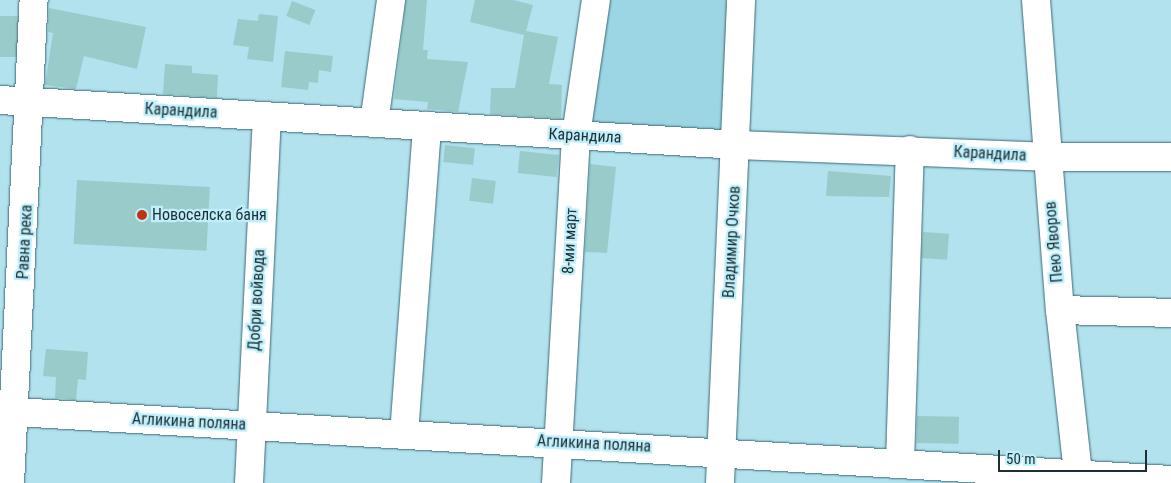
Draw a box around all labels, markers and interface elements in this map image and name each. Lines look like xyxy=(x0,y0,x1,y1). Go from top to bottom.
street label: Карандила xyxy=(144,100,218,122)
street label: Карандила xyxy=(548,125,622,147)
street label: Карандила xyxy=(953,143,1027,165)
street label: Владимир Очков xyxy=(719,185,745,299)
street label: Пею Яворов xyxy=(1041,201,1067,283)
street label: Равна река xyxy=(13,204,37,280)
place label: Новоселска баня xyxy=(152,205,267,225)
street label: 8-ми март xyxy=(559,207,581,275)
marker: Новоселска баня xyxy=(136,209,148,221)
street label: Добри войвода xyxy=(245,249,269,351)
street label: Агликина поляна xyxy=(131,409,247,435)
street label: Агликина поляна xyxy=(536,431,652,457)
scale bar xyxy=(1001,440,1150,472)
text: 50 m xyxy=(1006,450,1036,468)

